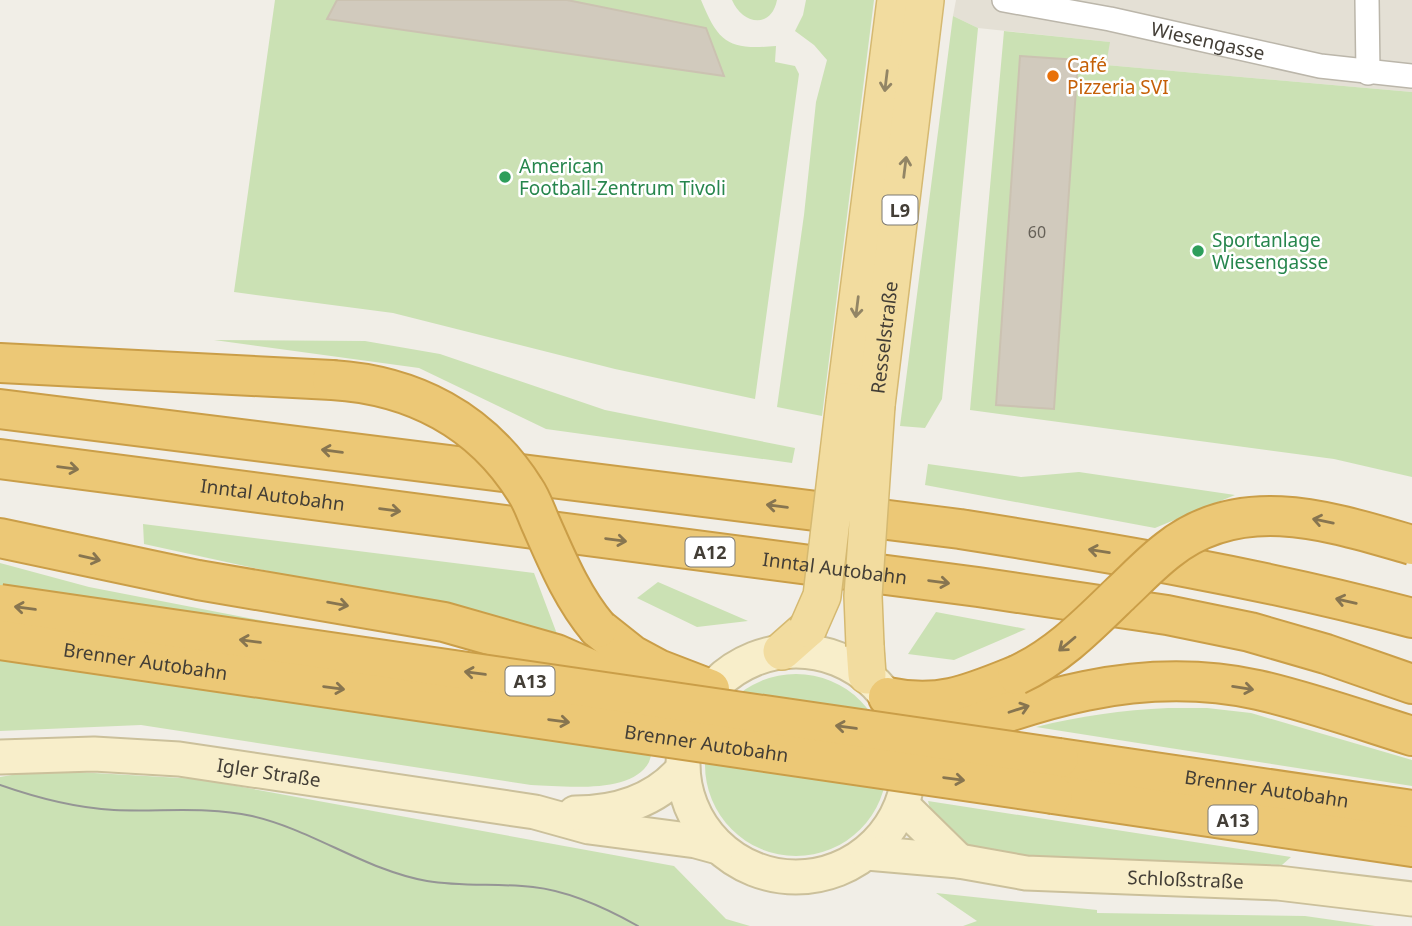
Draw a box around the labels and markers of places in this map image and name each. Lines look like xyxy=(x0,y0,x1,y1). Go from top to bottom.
place label: Café Pizzeria SVI xyxy=(1067,52,1169,100)
marker: Café Pizzeria SVI xyxy=(1045,68,1061,84)
place label: American Football-Zentrum Tivoli xyxy=(519,153,726,201)
marker: American Football-Zentrum Tivoli xyxy=(497,169,513,185)
place label: Sportanlage Wiesengasse xyxy=(1212,227,1328,275)
marker: Sportanlage Wiesengasse xyxy=(1190,243,1206,259)

